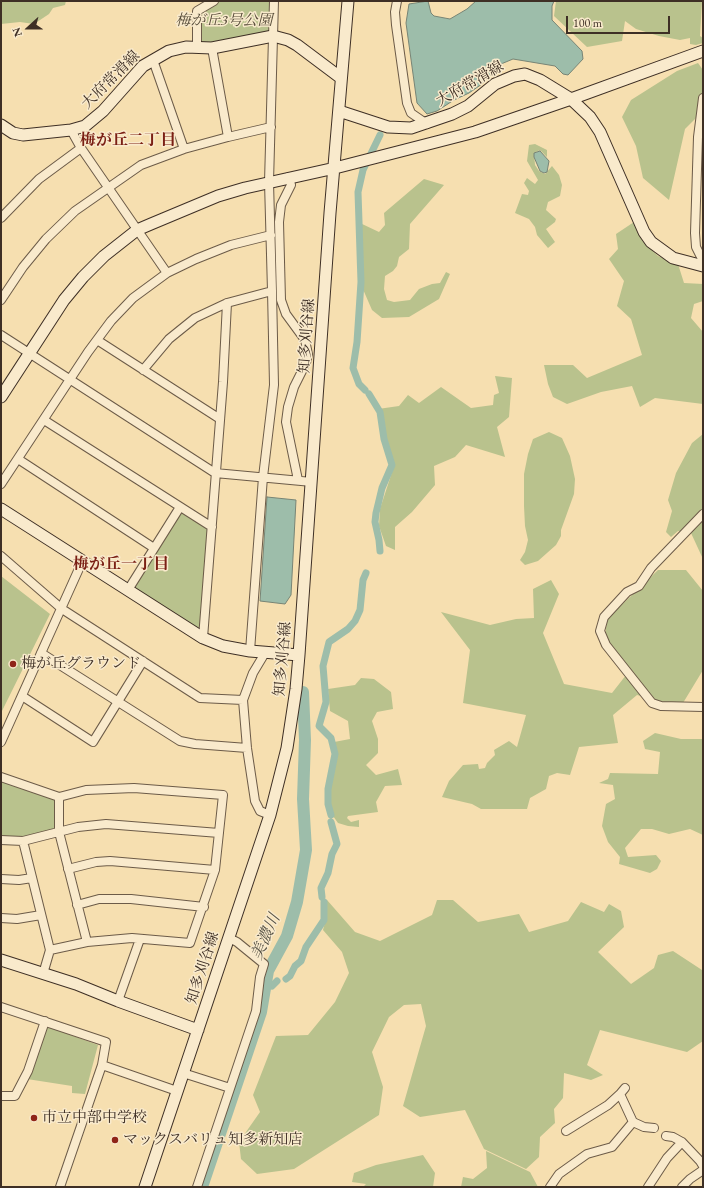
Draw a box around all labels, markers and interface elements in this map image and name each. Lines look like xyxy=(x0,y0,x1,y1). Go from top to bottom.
north arrow xyxy=(8,8,48,48)
scale bar xyxy=(568,8,672,34)
park label: 梅が丘3号公園 xyxy=(175,12,273,30)
text: 100 m xyxy=(573,15,602,31)
text: N xyxy=(9,26,25,39)
street label: 大府常滑線 xyxy=(78,47,144,113)
street label: 大府常滑線 xyxy=(433,57,507,111)
district label: 梅が丘二丁目 xyxy=(80,131,176,151)
street label: 知多刈谷線 xyxy=(295,298,319,374)
district label: 梅が丘一丁目 xyxy=(73,555,169,575)
street label: 知多刈谷線 xyxy=(271,621,295,697)
place label: 梅が丘グラウンド xyxy=(21,655,141,673)
marker: 梅が丘グラウンド xyxy=(8,659,18,669)
water label: 美濃川 xyxy=(247,911,285,963)
street label: 知多刈谷線 xyxy=(183,930,223,1006)
place label: 市立中部中学校 xyxy=(42,1109,147,1127)
marker: 市立中部中学校 xyxy=(29,1113,39,1123)
place label: マックスバリュ知多新知店 xyxy=(123,1131,303,1149)
marker: マックスバリュ知多新知店 xyxy=(110,1135,120,1145)

